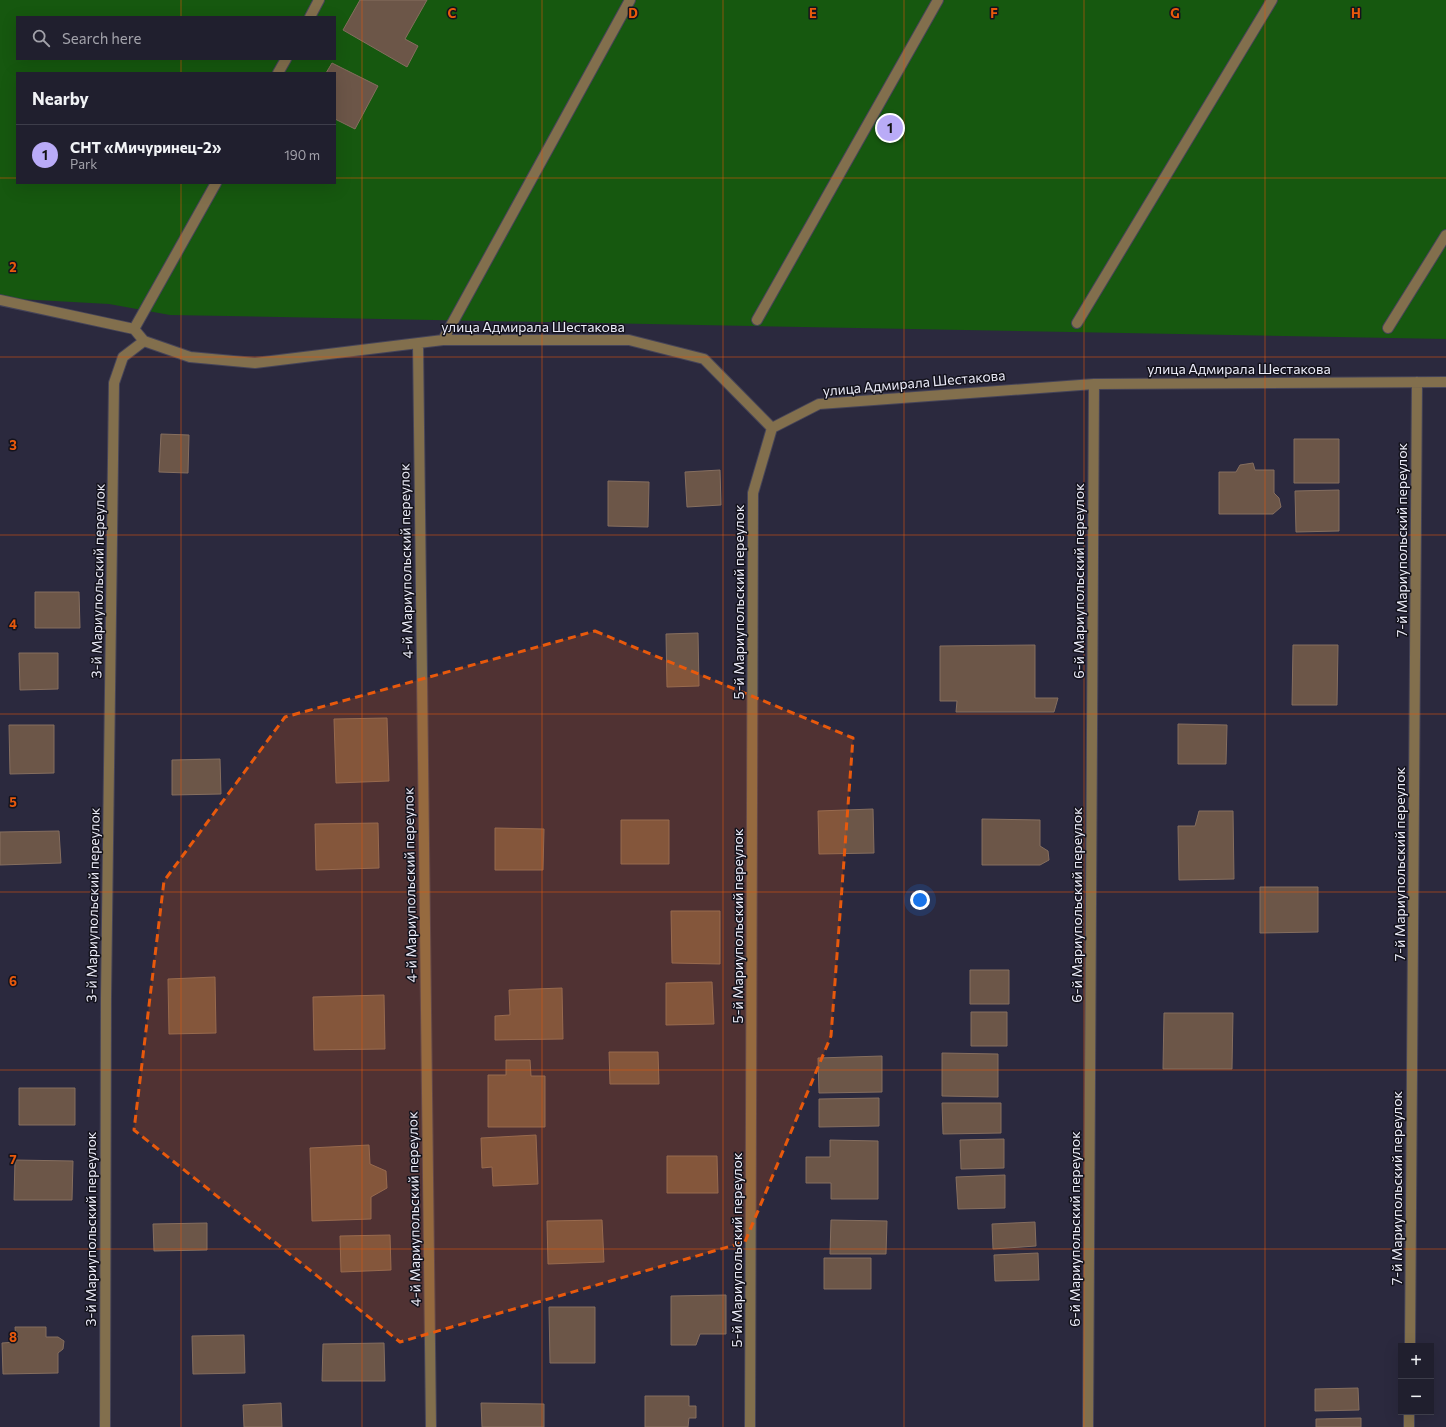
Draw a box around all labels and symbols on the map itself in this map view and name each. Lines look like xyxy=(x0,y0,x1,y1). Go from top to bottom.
text: C xyxy=(448,5,457,21)
text: D xyxy=(628,5,638,21)
text: E xyxy=(809,5,817,21)
text: F xyxy=(990,5,998,21)
text: G xyxy=(1170,5,1180,21)
text: H xyxy=(1351,5,1361,21)
pin: 1 xyxy=(877,113,903,143)
text: 2 xyxy=(9,259,17,275)
street label: улица Адмирала Шестакова xyxy=(441,318,625,335)
street label: улица Адмирала Шестакова xyxy=(1147,360,1331,377)
street label: улица Адмирала Шестакова xyxy=(822,366,1006,399)
text: 3 xyxy=(9,437,17,453)
street label: 7-й Мариупольский переулок xyxy=(1393,442,1410,637)
street label: 4-й Мариупольский переулок xyxy=(395,463,416,659)
street label: 3-й Мариупольский переулок xyxy=(87,483,108,678)
street label: 6-й Мариупольский переулок xyxy=(1070,483,1087,679)
street label: 5-й Мариупольский переулок xyxy=(730,504,747,699)
text: 4 xyxy=(9,616,17,632)
street label: 7-й Мариупольский переулок xyxy=(1391,766,1408,961)
street label: 4-й Мариупольский переулок xyxy=(399,787,420,983)
text: 5 xyxy=(9,794,17,810)
street label: 3-й Мариупольский переулок xyxy=(82,807,103,1002)
street label: 6-й Мариупольский переулок xyxy=(1068,807,1085,1003)
street label: 5-й Мариупольский переулок xyxy=(729,828,746,1023)
your location xyxy=(910,890,930,910)
text: 6 xyxy=(9,973,17,989)
street label: 7-й Мариупольский переулок xyxy=(1388,1090,1405,1285)
street label: 4-й Мариупольский переулок xyxy=(403,1111,424,1307)
street label: 3-й Мариупольский переулок xyxy=(82,1131,99,1326)
street label: 6-й Мариупольский переулок xyxy=(1066,1131,1083,1327)
text: 7 xyxy=(9,1151,17,1167)
street label: 5-й Мариупольский переулок xyxy=(728,1152,745,1347)
text: 8 xyxy=(9,1329,17,1345)

